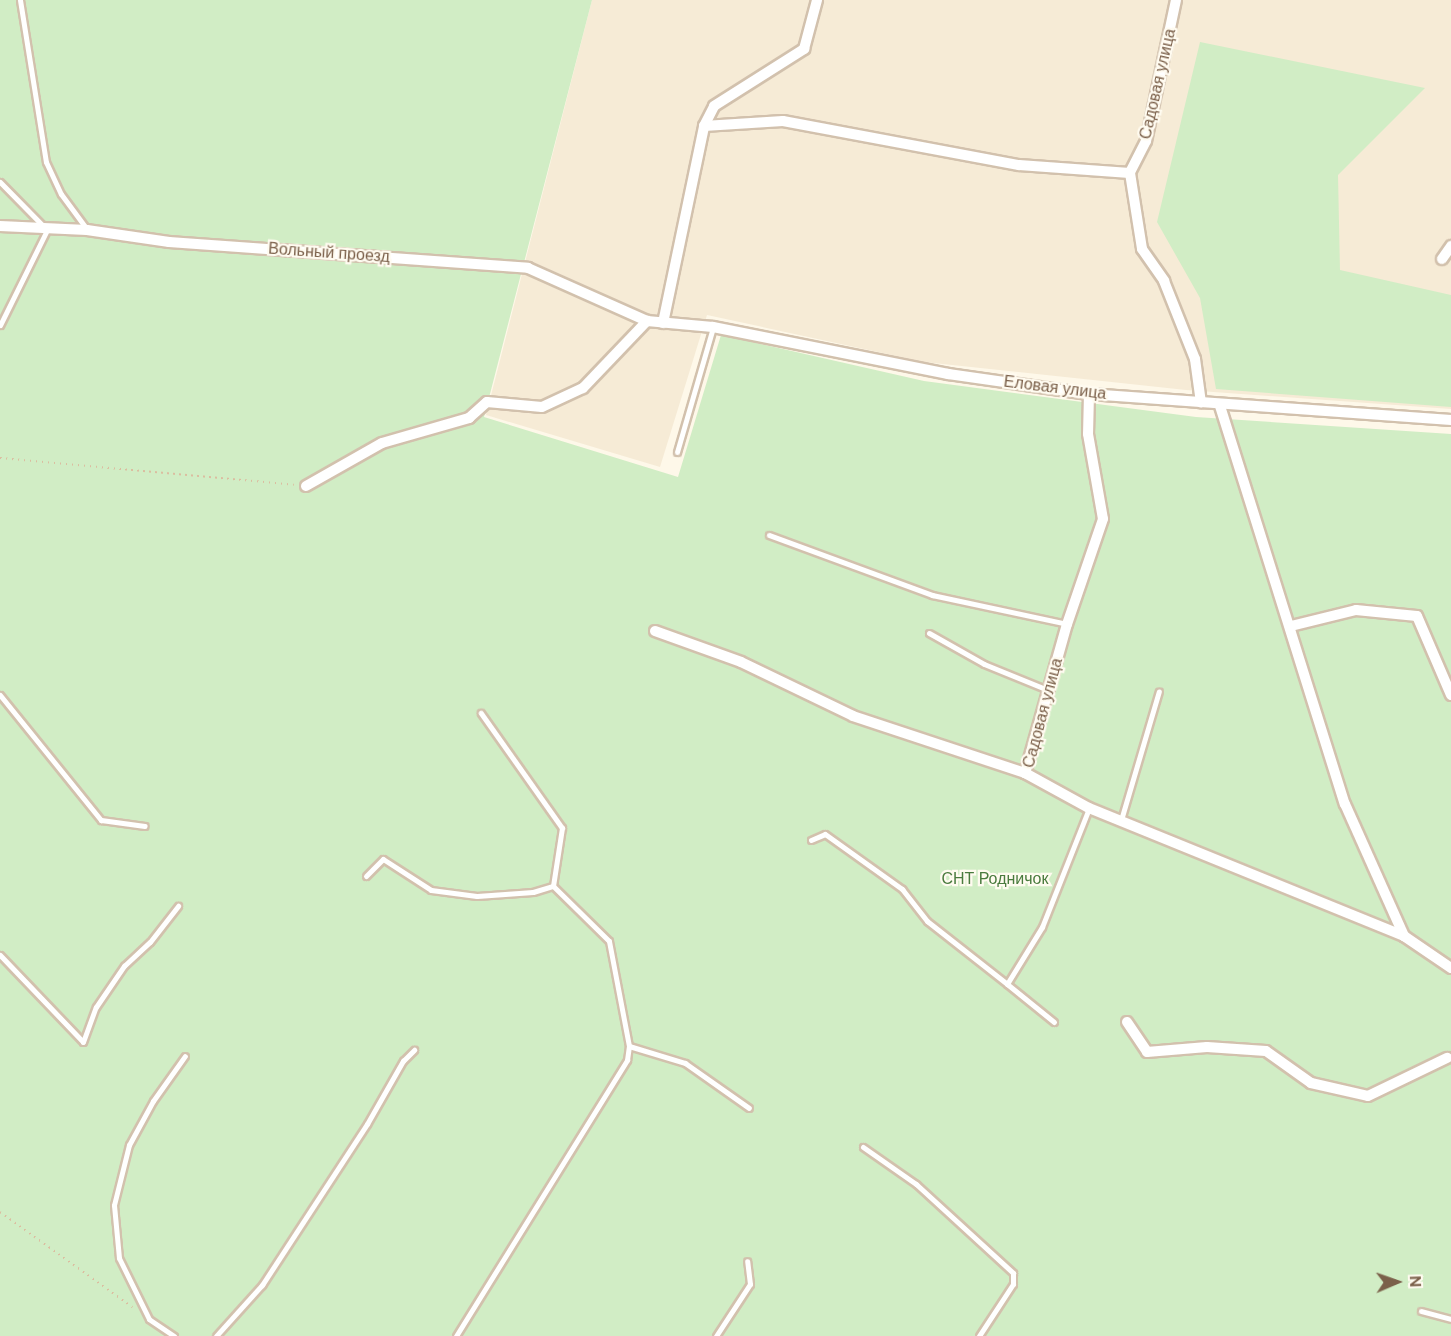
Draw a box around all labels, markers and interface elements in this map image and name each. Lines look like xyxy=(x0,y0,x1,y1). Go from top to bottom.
street label: Садовая улица xyxy=(1136,27,1180,141)
street label: Вольный проезд xyxy=(268,239,390,267)
street label: Еловая улица xyxy=(1003,372,1107,404)
street label: Садовая улица xyxy=(1019,656,1067,770)
park label: СНТ Родничок xyxy=(942,869,1048,889)
north arrow xyxy=(1367,1252,1427,1312)
text: N xyxy=(1405,1275,1426,1288)

